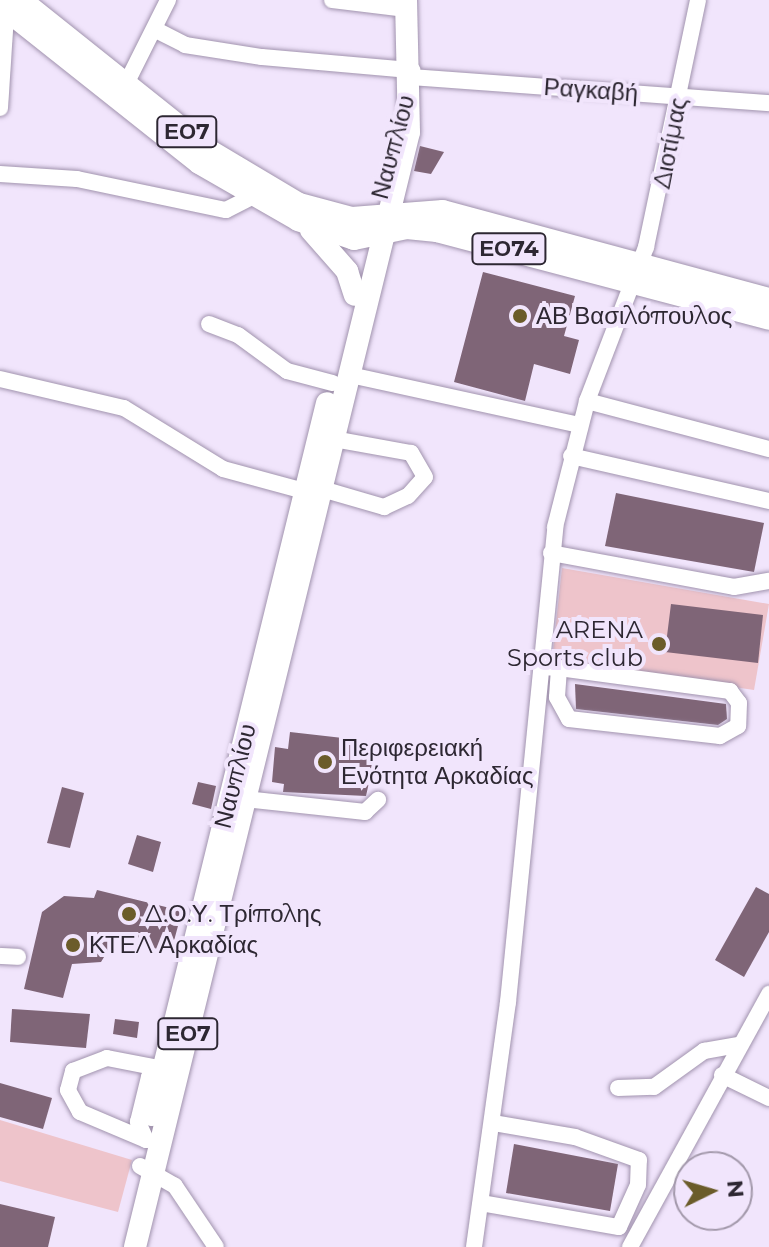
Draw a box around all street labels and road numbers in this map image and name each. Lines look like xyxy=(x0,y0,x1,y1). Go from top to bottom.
street label: Ραγκαβή xyxy=(543,72,639,108)
street label: Ναυπλίου xyxy=(365,92,421,202)
street label: Διοτίμας xyxy=(647,95,693,191)
road number: ΕΟ7 xyxy=(155,114,219,150)
road number: ΕΟ74 xyxy=(471,231,547,267)
street label: Ναυπλίου xyxy=(208,721,262,831)
road number: ΕΟ7 xyxy=(156,1016,220,1052)

